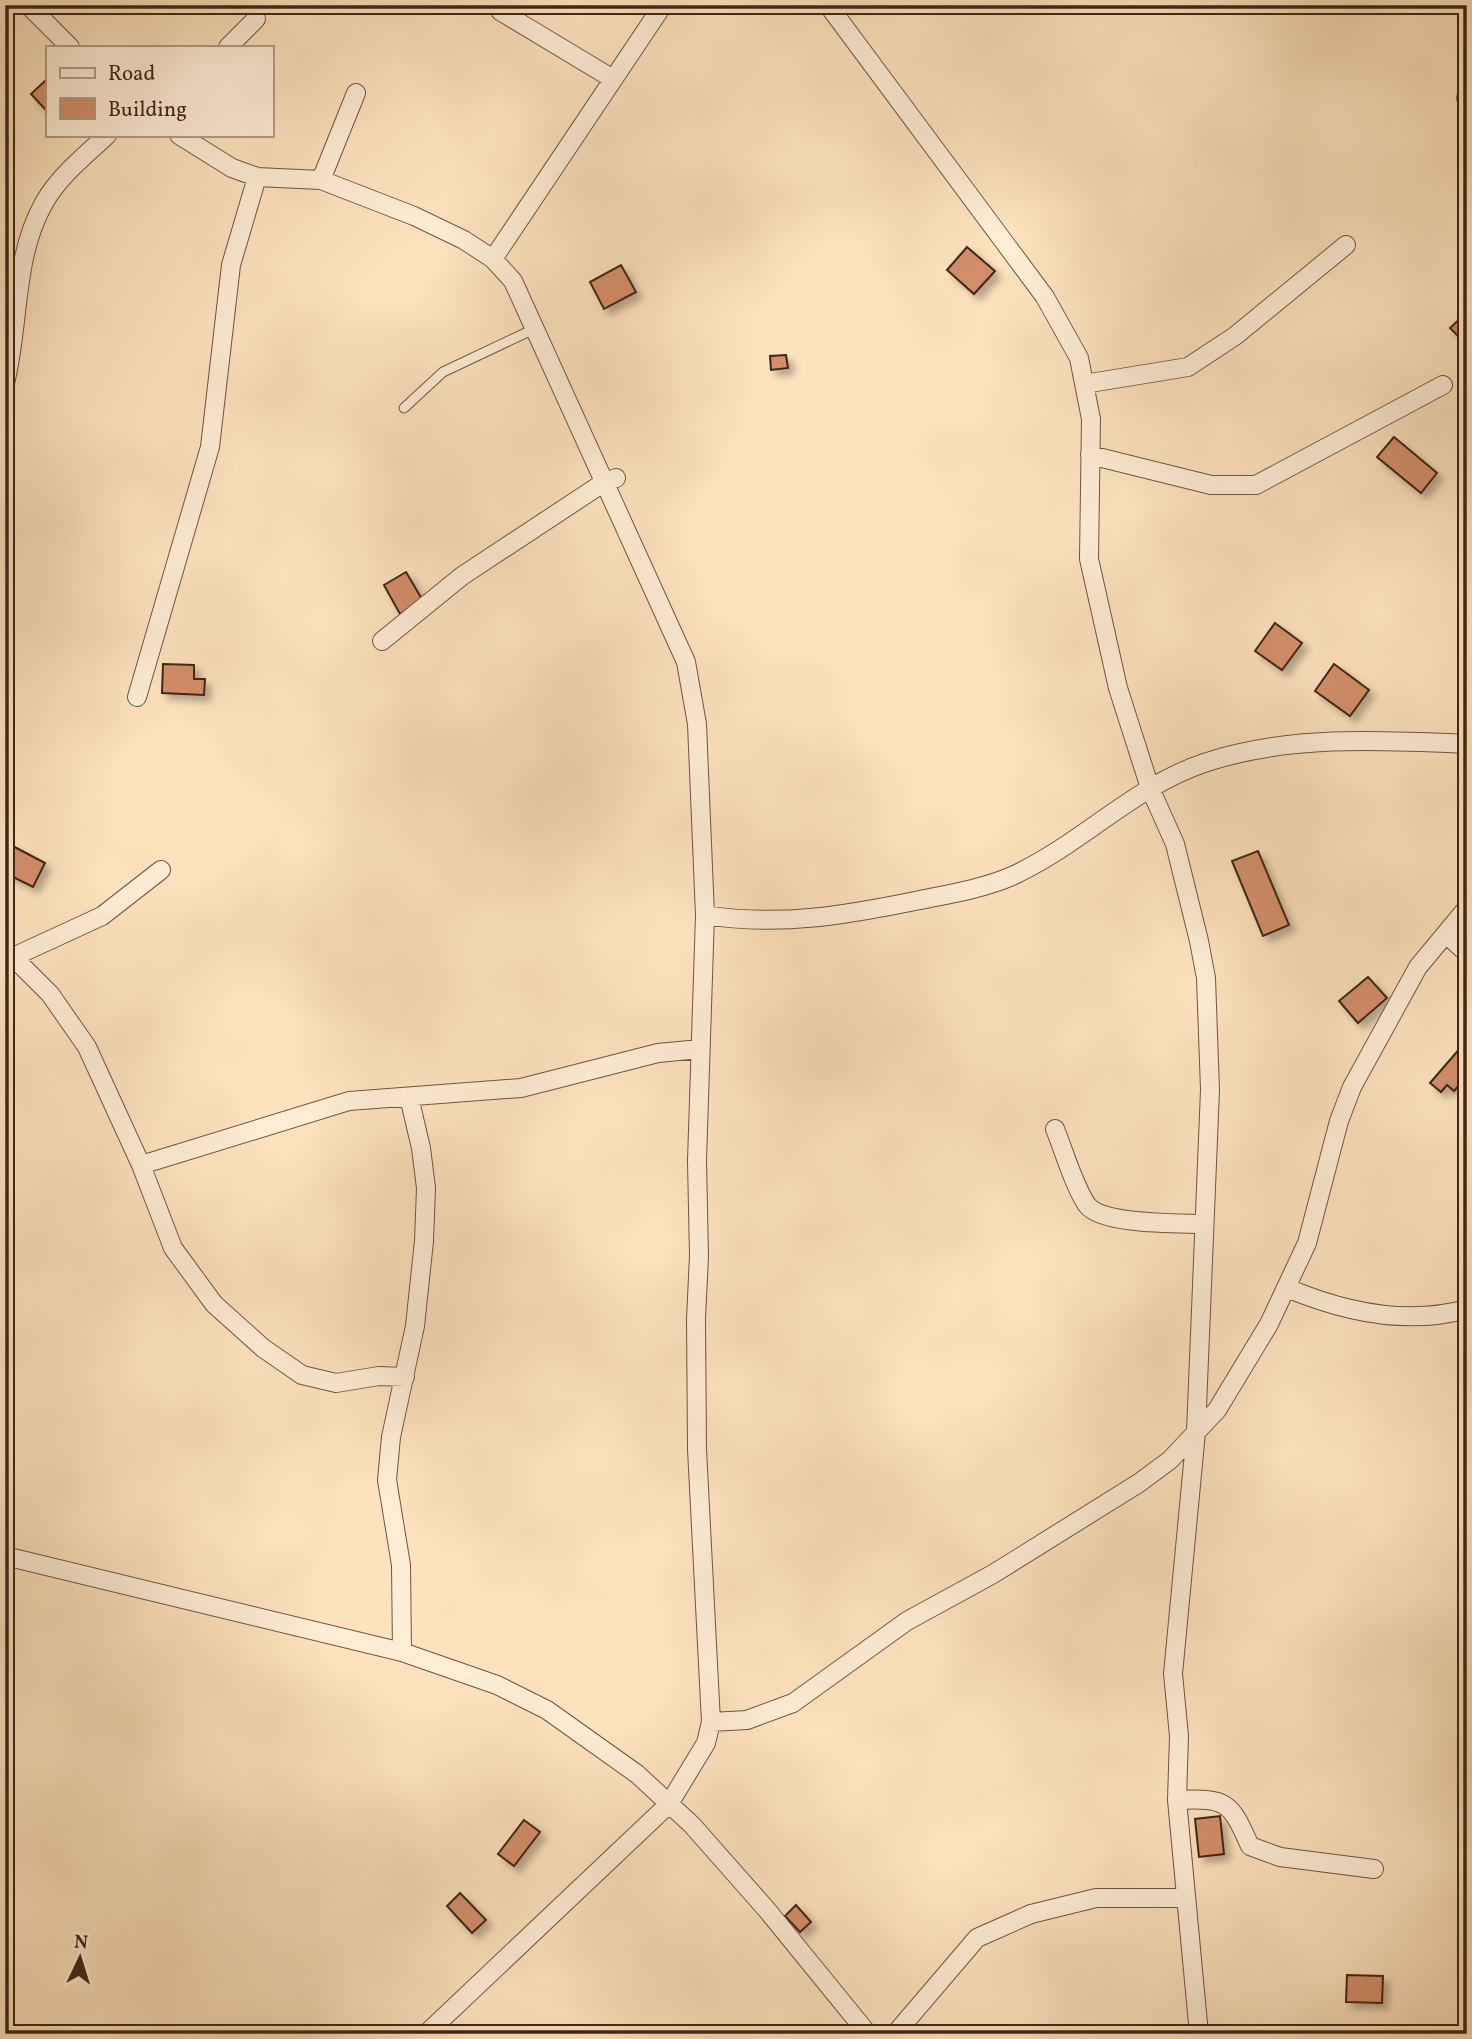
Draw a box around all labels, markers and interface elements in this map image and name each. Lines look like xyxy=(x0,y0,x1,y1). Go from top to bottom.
legend xyxy=(46,46,273,136)
text: Road xyxy=(108,60,155,89)
text: Building xyxy=(108,96,187,125)
north arrow xyxy=(46,1924,116,1994)
text: N xyxy=(73,1930,89,1957)

